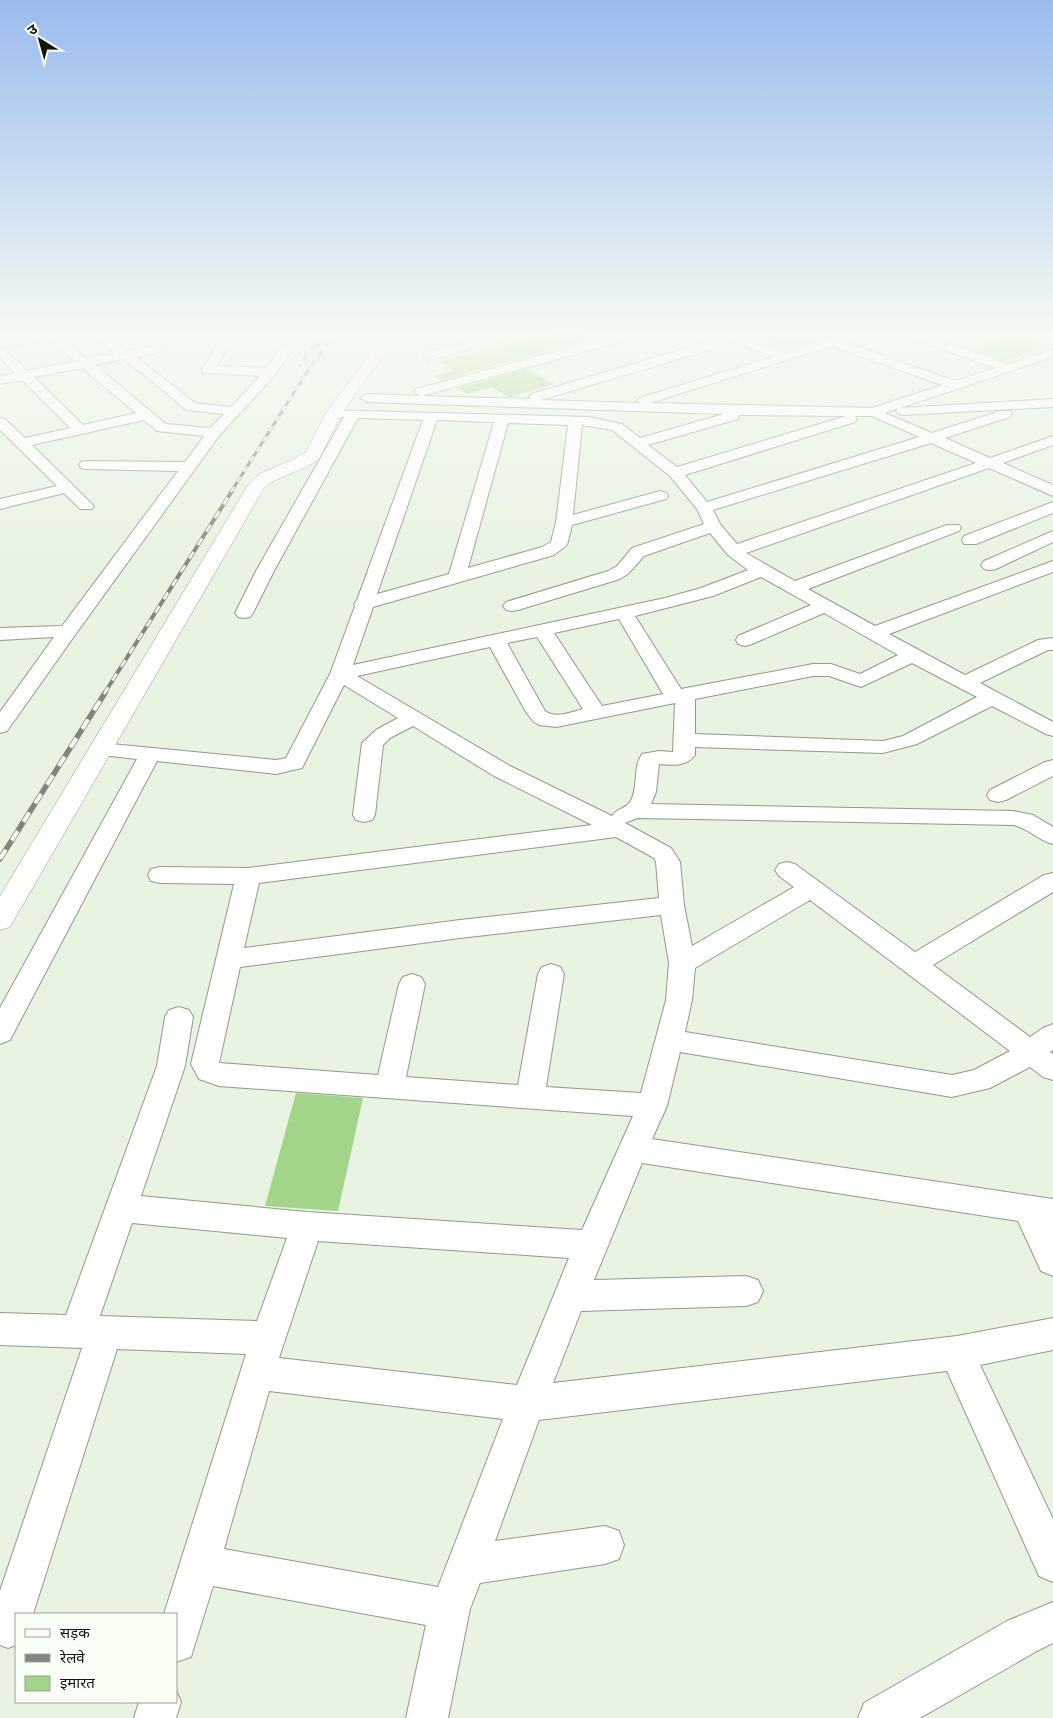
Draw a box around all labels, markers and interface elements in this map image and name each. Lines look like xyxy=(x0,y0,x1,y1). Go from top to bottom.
north arrow xyxy=(15,15,65,65)
text: उ xyxy=(25,21,42,40)
legend xyxy=(15,1613,178,1703)
text: सड़क xyxy=(60,1625,90,1644)
text: रेलवे xyxy=(59,1649,85,1669)
text: इमारत xyxy=(60,1675,95,1694)

